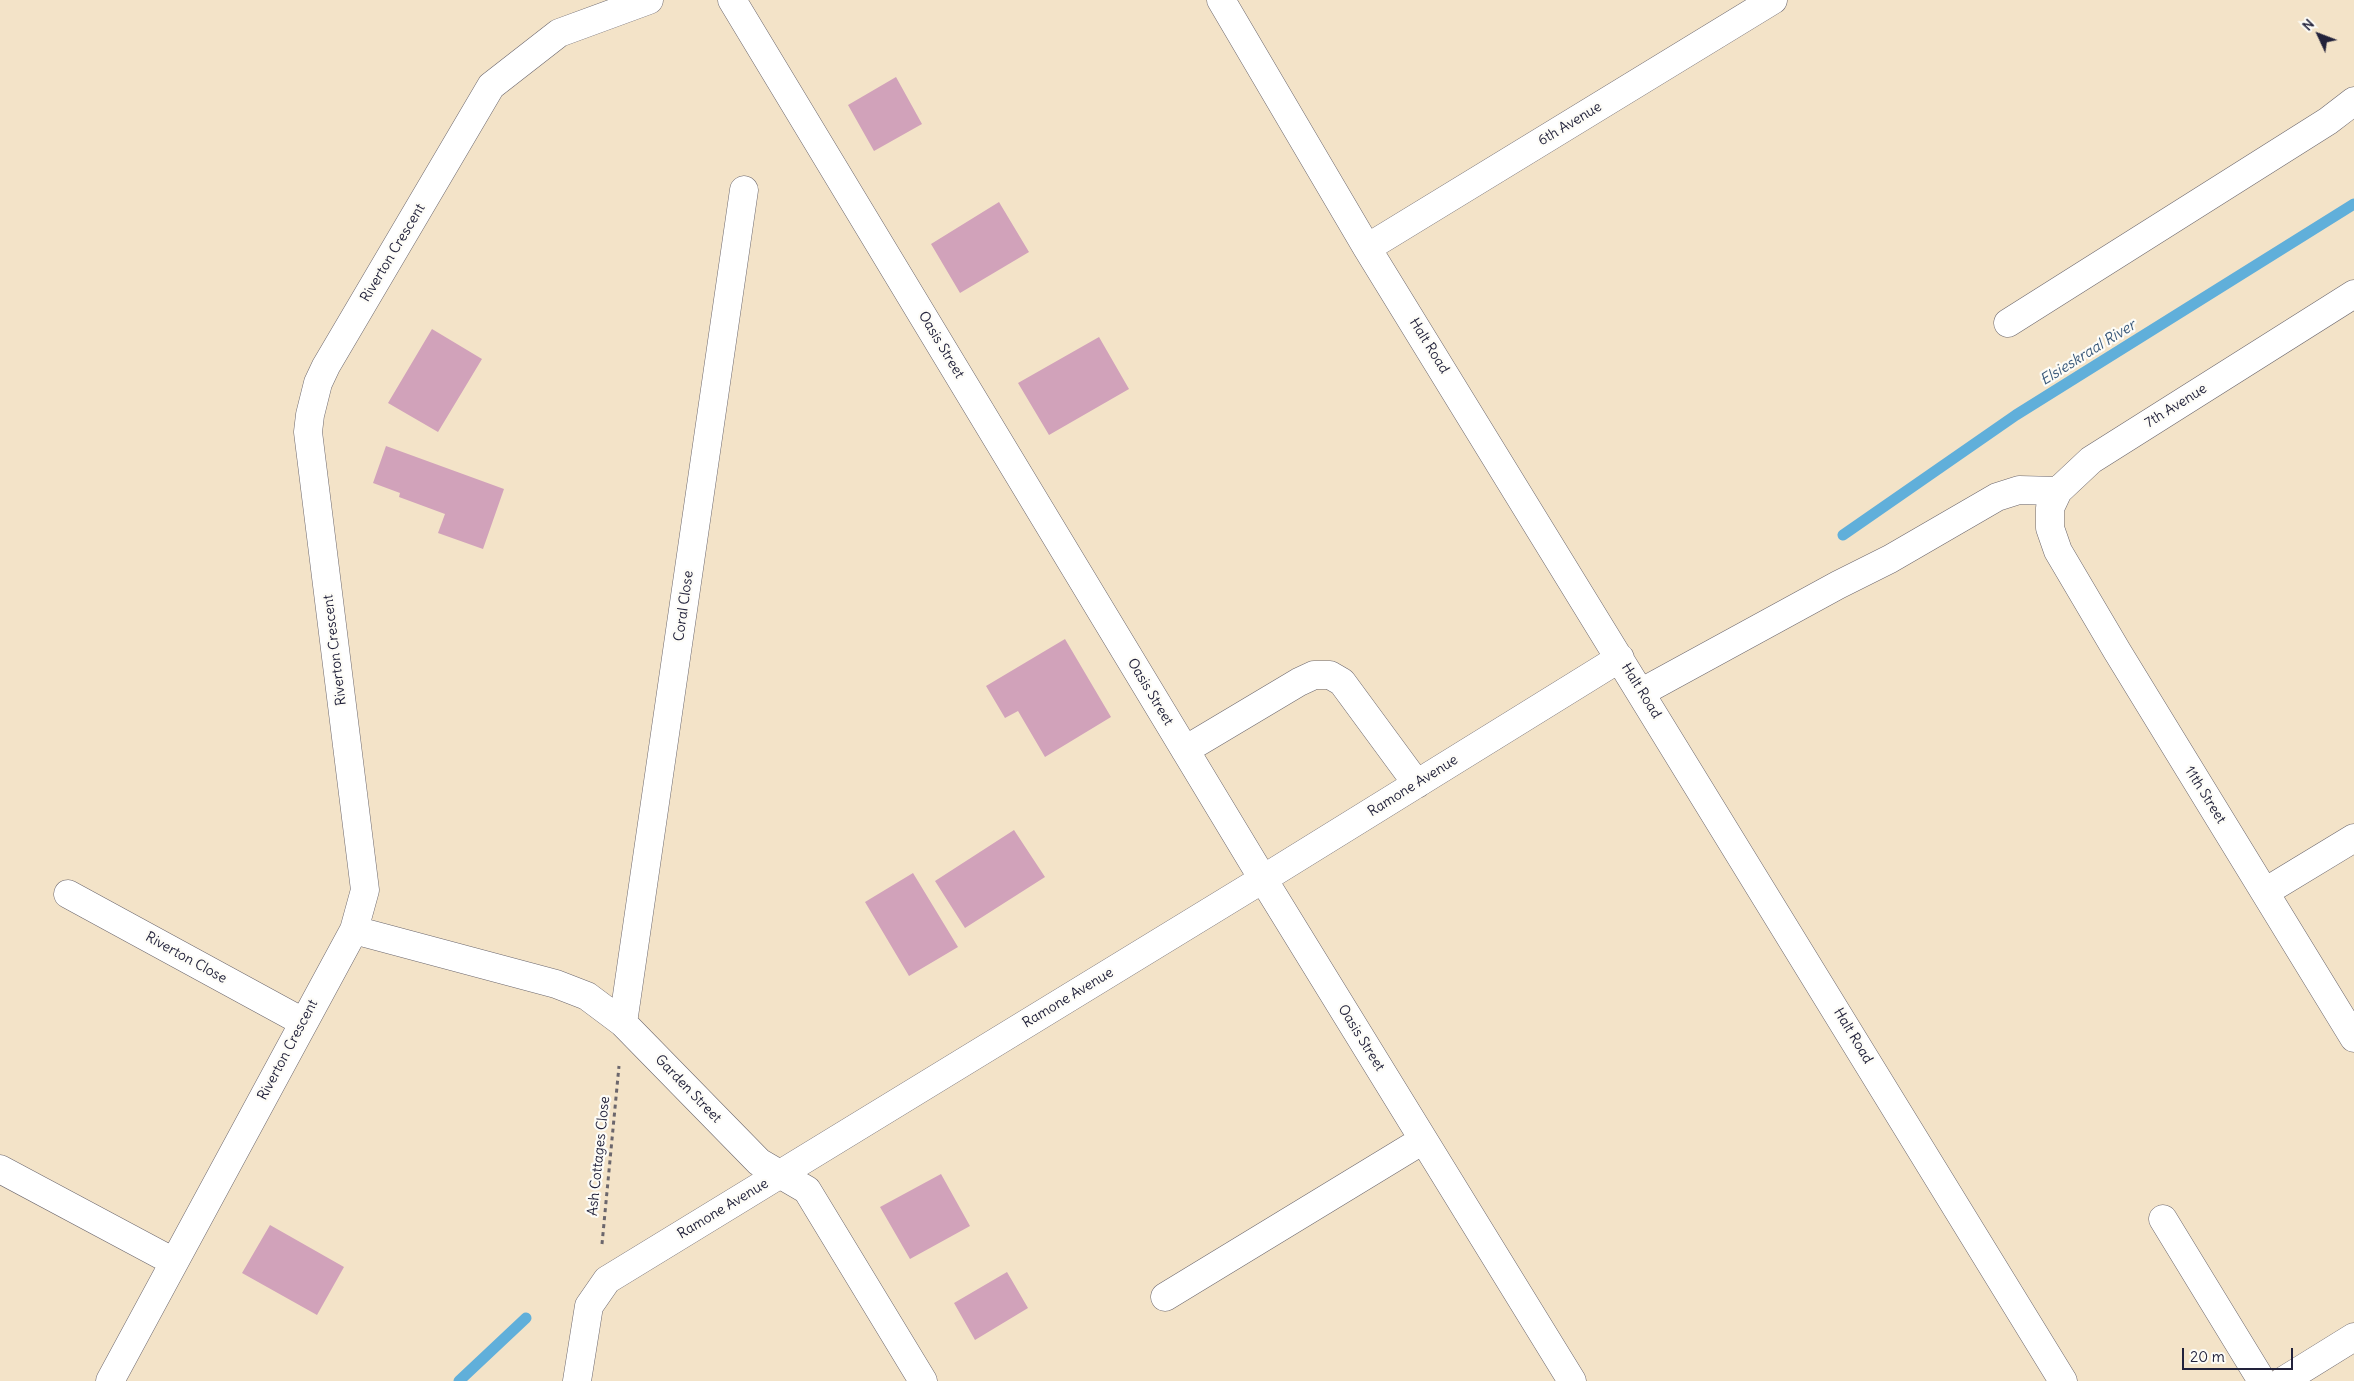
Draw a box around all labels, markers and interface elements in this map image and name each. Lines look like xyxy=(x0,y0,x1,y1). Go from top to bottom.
north arrow xyxy=(2294,10,2344,60)
text: N xyxy=(2298,15,2318,34)
street label: 6th Avenue xyxy=(1535,98,1605,150)
street label: Riverton Crescent xyxy=(357,201,429,305)
street label: Oasis Street xyxy=(914,308,968,382)
street label: Halt Road xyxy=(1405,315,1453,377)
water label: Elsieskraal River xyxy=(2037,316,2139,390)
street label: 7th Avenue xyxy=(2142,380,2210,432)
street label: Coral Close xyxy=(671,570,697,642)
street label: Riverton Crescent xyxy=(320,594,350,706)
street label: Oasis Street xyxy=(1123,655,1177,729)
street label: Halt Road xyxy=(1617,660,1665,722)
street label: Ramone Avenue xyxy=(1365,752,1461,820)
street label: 11th Street xyxy=(2181,763,2229,827)
street label: Riverton Close xyxy=(142,929,230,987)
street label: Ramone Avenue xyxy=(1020,964,1116,1032)
street label: Riverton Crescent xyxy=(254,997,322,1103)
street label: Oasis Street xyxy=(1334,1002,1388,1074)
street label: Halt Road xyxy=(1830,1005,1876,1067)
street label: Garden Street xyxy=(651,1051,725,1127)
street label: Ash Cottages Close xyxy=(584,1095,614,1217)
street label: Ramone Avenue xyxy=(675,1175,771,1243)
scale bar xyxy=(2184,1338,2295,1370)
text: 20 m xyxy=(2190,1347,2225,1366)

